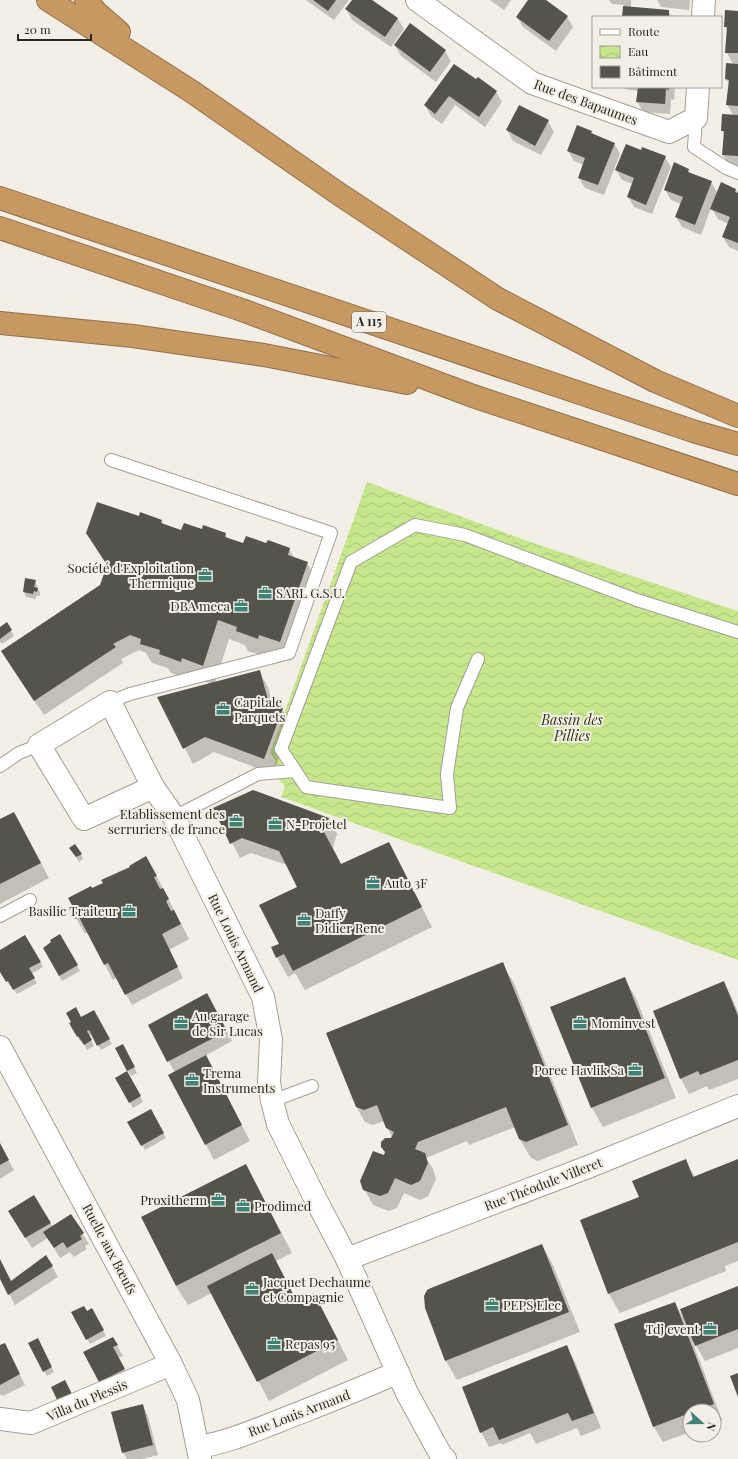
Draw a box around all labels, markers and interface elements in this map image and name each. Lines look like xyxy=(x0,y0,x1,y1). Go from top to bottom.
scale bar xyxy=(18,16,91,42)
legend xyxy=(592,16,722,88)
text: 20 m xyxy=(24,21,51,37)
text: Route xyxy=(628,23,660,39)
text: Eau xyxy=(628,43,648,59)
text: Bâtiment xyxy=(628,63,678,79)
street label: Rue des Bapaumes xyxy=(532,75,640,128)
road number: A 115 xyxy=(352,312,386,332)
place label: Société d'Exploitation Thermique xyxy=(68,559,194,591)
office icon: Société d'Exploitation Thermique xyxy=(197,567,213,583)
place label: SARL G.S.U. xyxy=(276,584,345,601)
office icon: SARL G.S.U. xyxy=(257,585,273,601)
place label: DBA meca xyxy=(170,597,231,614)
office icon: DBA meca xyxy=(233,598,249,614)
place label: Capitale Parquets xyxy=(234,693,286,725)
office icon: Capitale Parquets xyxy=(215,701,231,717)
water label: Bassin des Pillies xyxy=(540,710,603,745)
place label: Etablissement des serruriers de france xyxy=(108,805,225,837)
office icon: Etablissement des serruriers de france xyxy=(228,813,244,829)
place label: N-Projetel xyxy=(286,815,347,832)
office icon: N-Projetel xyxy=(267,816,283,832)
place label: Auto 3F xyxy=(383,874,428,891)
office icon: Auto 3F xyxy=(365,875,381,891)
street label: Rue Louis Armand xyxy=(205,891,268,995)
place label: Basilic Traiteur xyxy=(28,902,118,919)
office icon: Basilic Traiteur xyxy=(121,903,137,919)
place label: Daffy Didier Rene xyxy=(315,904,385,936)
office icon: Daffy Didier Rene xyxy=(296,912,312,928)
place label: Au garage de Sir Lucas xyxy=(191,1007,263,1039)
place label: Mominvest xyxy=(591,1014,656,1031)
office icon: Au garage de Sir Lucas xyxy=(173,1015,189,1031)
office icon: Mominvest xyxy=(572,1015,588,1031)
place label: Poree Havlik Sa xyxy=(534,1061,625,1078)
office icon: Poree Havlik Sa xyxy=(627,1062,643,1078)
place label: Trema Instruments xyxy=(203,1064,275,1096)
office icon: Trema Instruments xyxy=(184,1072,200,1088)
street label: Rue Théodule Villeret xyxy=(481,1153,605,1214)
place label: Proxitherm xyxy=(140,1191,207,1208)
office icon: Proxitherm xyxy=(210,1192,226,1208)
place label: Prodimed xyxy=(254,1197,312,1214)
office icon: Prodimed xyxy=(235,1198,251,1214)
street label: Ruelle aux Bœufs xyxy=(79,1201,142,1297)
place label: Jacquet Dechaume et Compagnie xyxy=(262,1273,371,1305)
office icon: Jacquet Dechaume et Compagnie xyxy=(244,1281,260,1297)
place label: PEPS Elec xyxy=(503,1296,561,1313)
office icon: PEPS Elec xyxy=(484,1297,500,1313)
place label: Tdj event xyxy=(646,1320,699,1337)
office icon: Tdj event xyxy=(702,1321,718,1337)
place label: Repas 95 xyxy=(285,1335,335,1352)
office icon: Repas 95 xyxy=(266,1336,282,1352)
street label: Villa du Plessis xyxy=(43,1375,130,1425)
street label: Rue Louis Armand xyxy=(245,1385,353,1440)
north arrow xyxy=(682,1403,722,1443)
text: N xyxy=(703,1420,720,1433)

